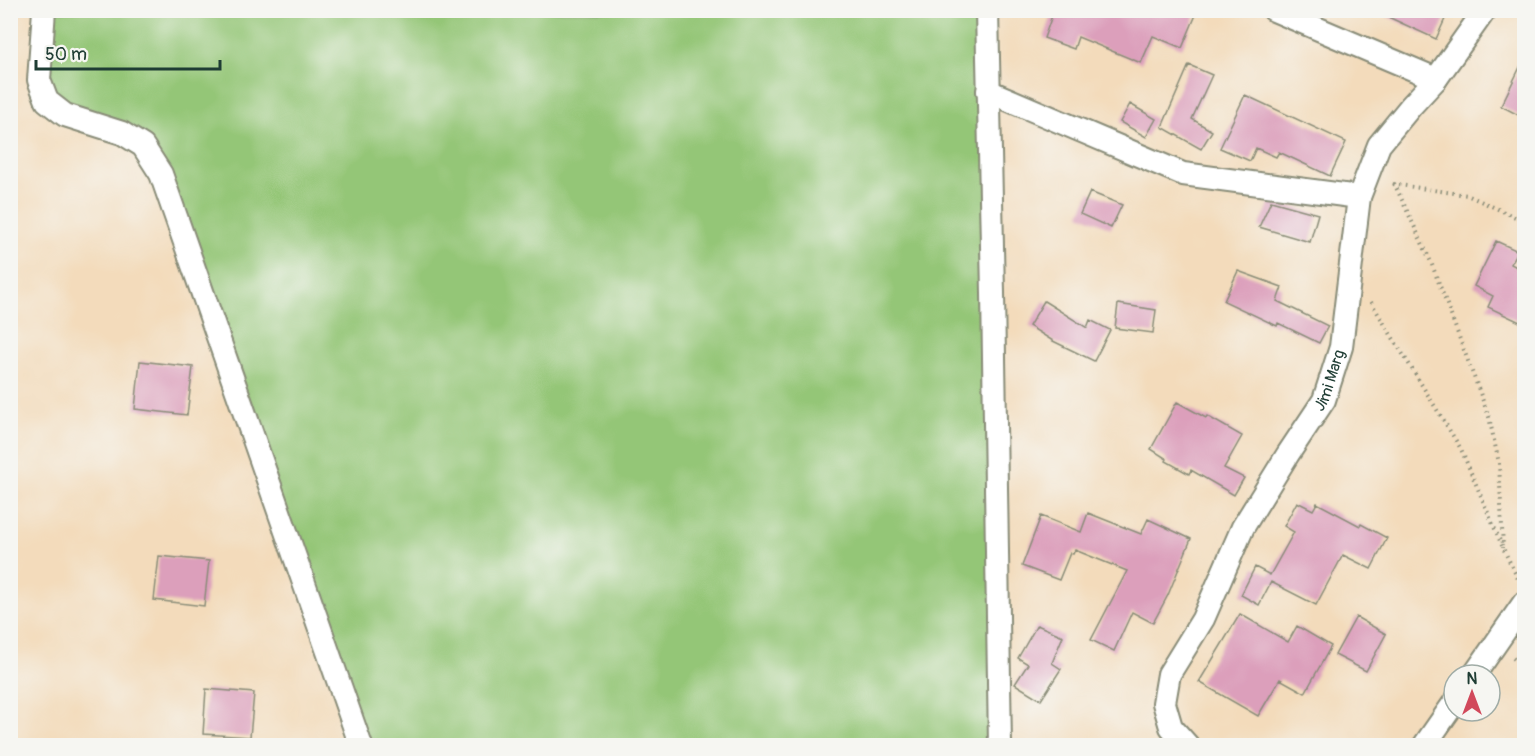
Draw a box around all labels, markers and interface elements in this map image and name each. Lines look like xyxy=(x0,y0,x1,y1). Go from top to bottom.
scale bar xyxy=(36,33,220,71)
text: 50 m xyxy=(45,43,87,66)
street label: Jimi Marg xyxy=(1309,347,1349,415)
north arrow xyxy=(1442,663,1502,723)
text: N xyxy=(1467,669,1478,689)

